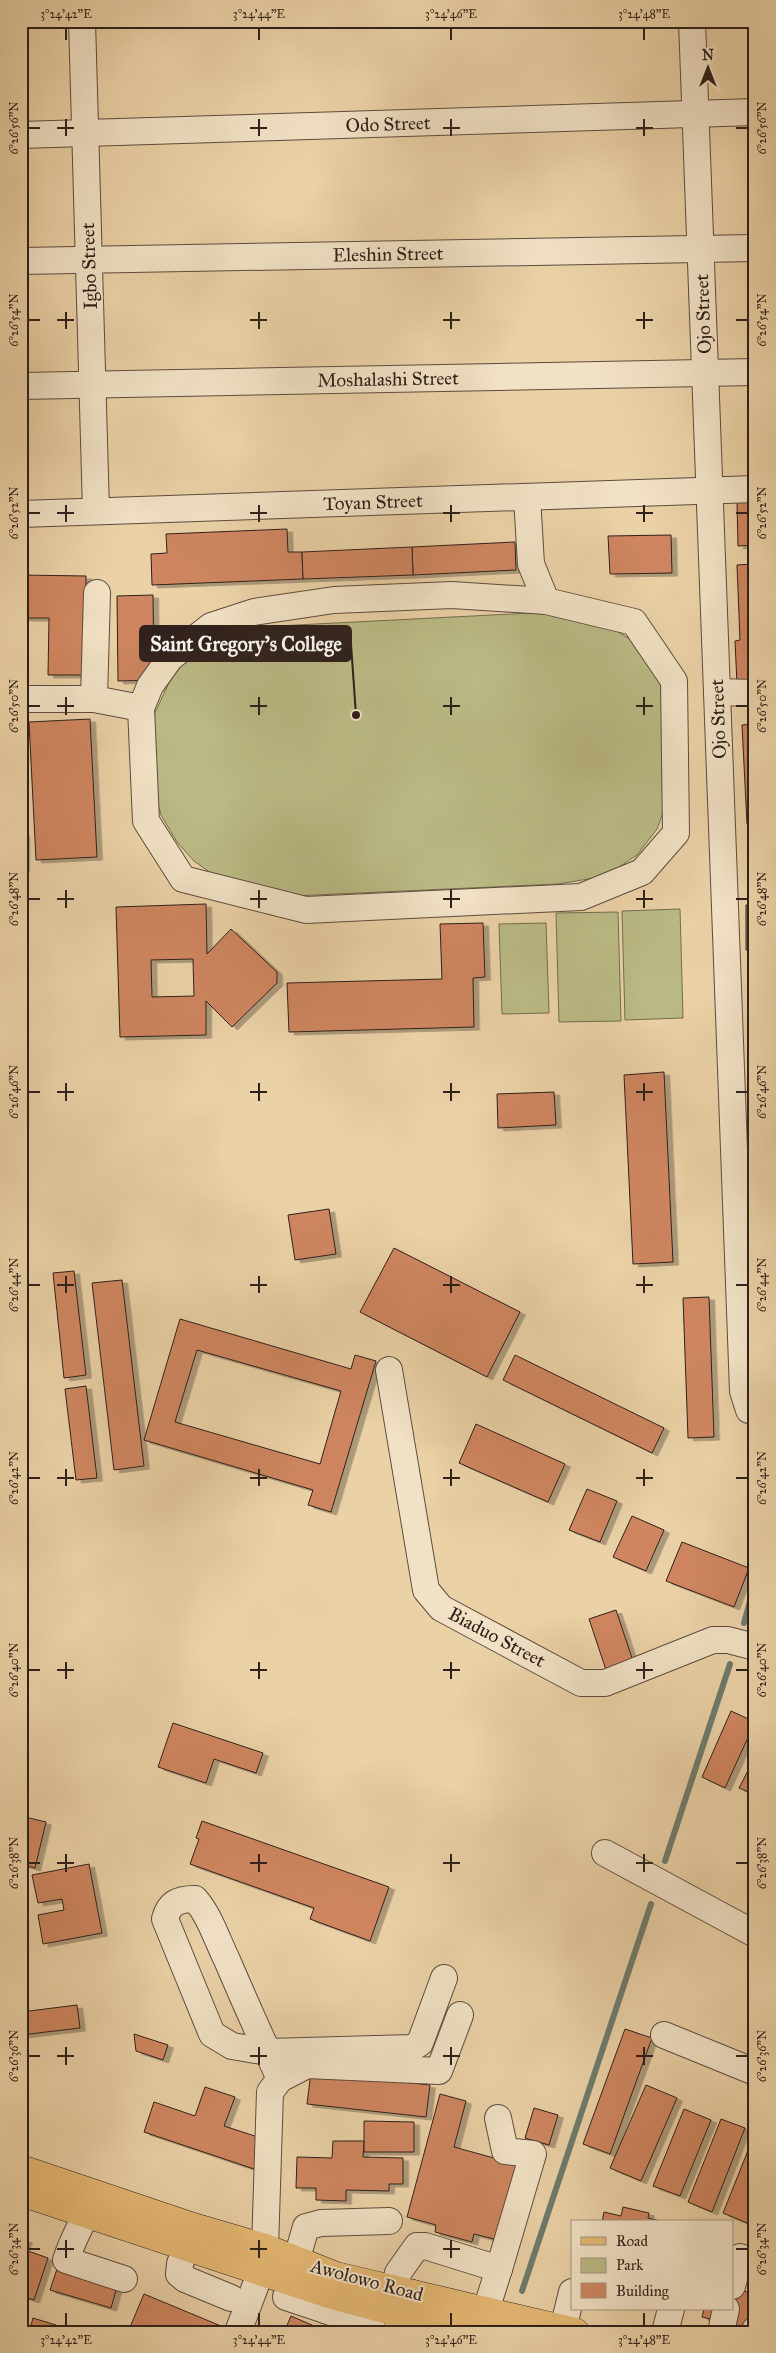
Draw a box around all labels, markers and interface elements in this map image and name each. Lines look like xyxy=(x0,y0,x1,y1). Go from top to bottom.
text: 3°24'42"E xyxy=(40,7,92,21)
text: 3°24'44"E xyxy=(233,7,286,21)
text: 3°24'46"E xyxy=(425,7,477,21)
text: 3°24'48"E xyxy=(618,7,670,21)
north arrow xyxy=(684,42,734,92)
text: N xyxy=(702,47,714,64)
text: 6°26'56"N xyxy=(7,101,21,155)
text: 6°26'56"N xyxy=(755,101,769,155)
street label: Odo Street xyxy=(345,111,431,137)
street label: Igbo Street xyxy=(76,222,103,310)
street label: Eleshin Street xyxy=(332,242,444,266)
street label: Ojo Street xyxy=(690,273,716,354)
text: 6°26'54"N xyxy=(7,293,21,347)
text: 6°26'54"N xyxy=(755,293,769,347)
street label: Moshalashi Street xyxy=(317,366,459,392)
text: 6°26'52"N xyxy=(7,487,21,539)
text: 6°26'52"N xyxy=(755,487,769,539)
street label: Toyan Street xyxy=(323,489,423,515)
callout: Saint Gregory's College xyxy=(140,626,351,661)
text: Saint Gregory's College xyxy=(150,632,342,657)
street label: Ojo Street xyxy=(705,678,731,759)
text: 6°26'50"N xyxy=(7,679,21,733)
text: 6°26'50"N xyxy=(755,679,769,733)
text: 6°26'48"N xyxy=(7,872,21,926)
text: 6°26'48"N xyxy=(755,872,769,926)
text: 6°26'46"N xyxy=(7,1065,21,1119)
text: 6°26'46"N xyxy=(755,1065,769,1119)
text: 6°26'44"N xyxy=(7,1258,21,1312)
text: 6°26'44"N xyxy=(755,1258,769,1312)
text: 6°26'42"N xyxy=(7,1451,21,1505)
text: 6°26'42"N xyxy=(755,1451,769,1505)
street label: Biaduo Street xyxy=(445,1602,550,1672)
text: 6°26'40"N xyxy=(7,1643,21,1698)
text: 6°26'40"N xyxy=(755,1643,769,1698)
text: 6°26'38"N xyxy=(7,1837,21,1889)
text: 6°26'38"N xyxy=(755,1837,769,1889)
text: 6°26'36"N xyxy=(7,2030,21,2082)
text: 6°26'36"N xyxy=(755,2030,769,2082)
legend xyxy=(571,2220,734,2310)
text: 6°26'34"N xyxy=(7,2223,21,2275)
text: 6°26'34"N xyxy=(755,2223,769,2275)
text: Road xyxy=(616,2232,648,2250)
street label: Awolowo Road xyxy=(307,2254,426,2306)
text: Park xyxy=(616,2256,643,2274)
text: Building xyxy=(616,2282,670,2300)
text: 3°24'42"E xyxy=(40,2333,92,2347)
text: 3°24'44"E xyxy=(233,2333,286,2347)
text: 3°24'46"E xyxy=(425,2333,477,2347)
text: 3°24'48"E xyxy=(618,2333,670,2347)

